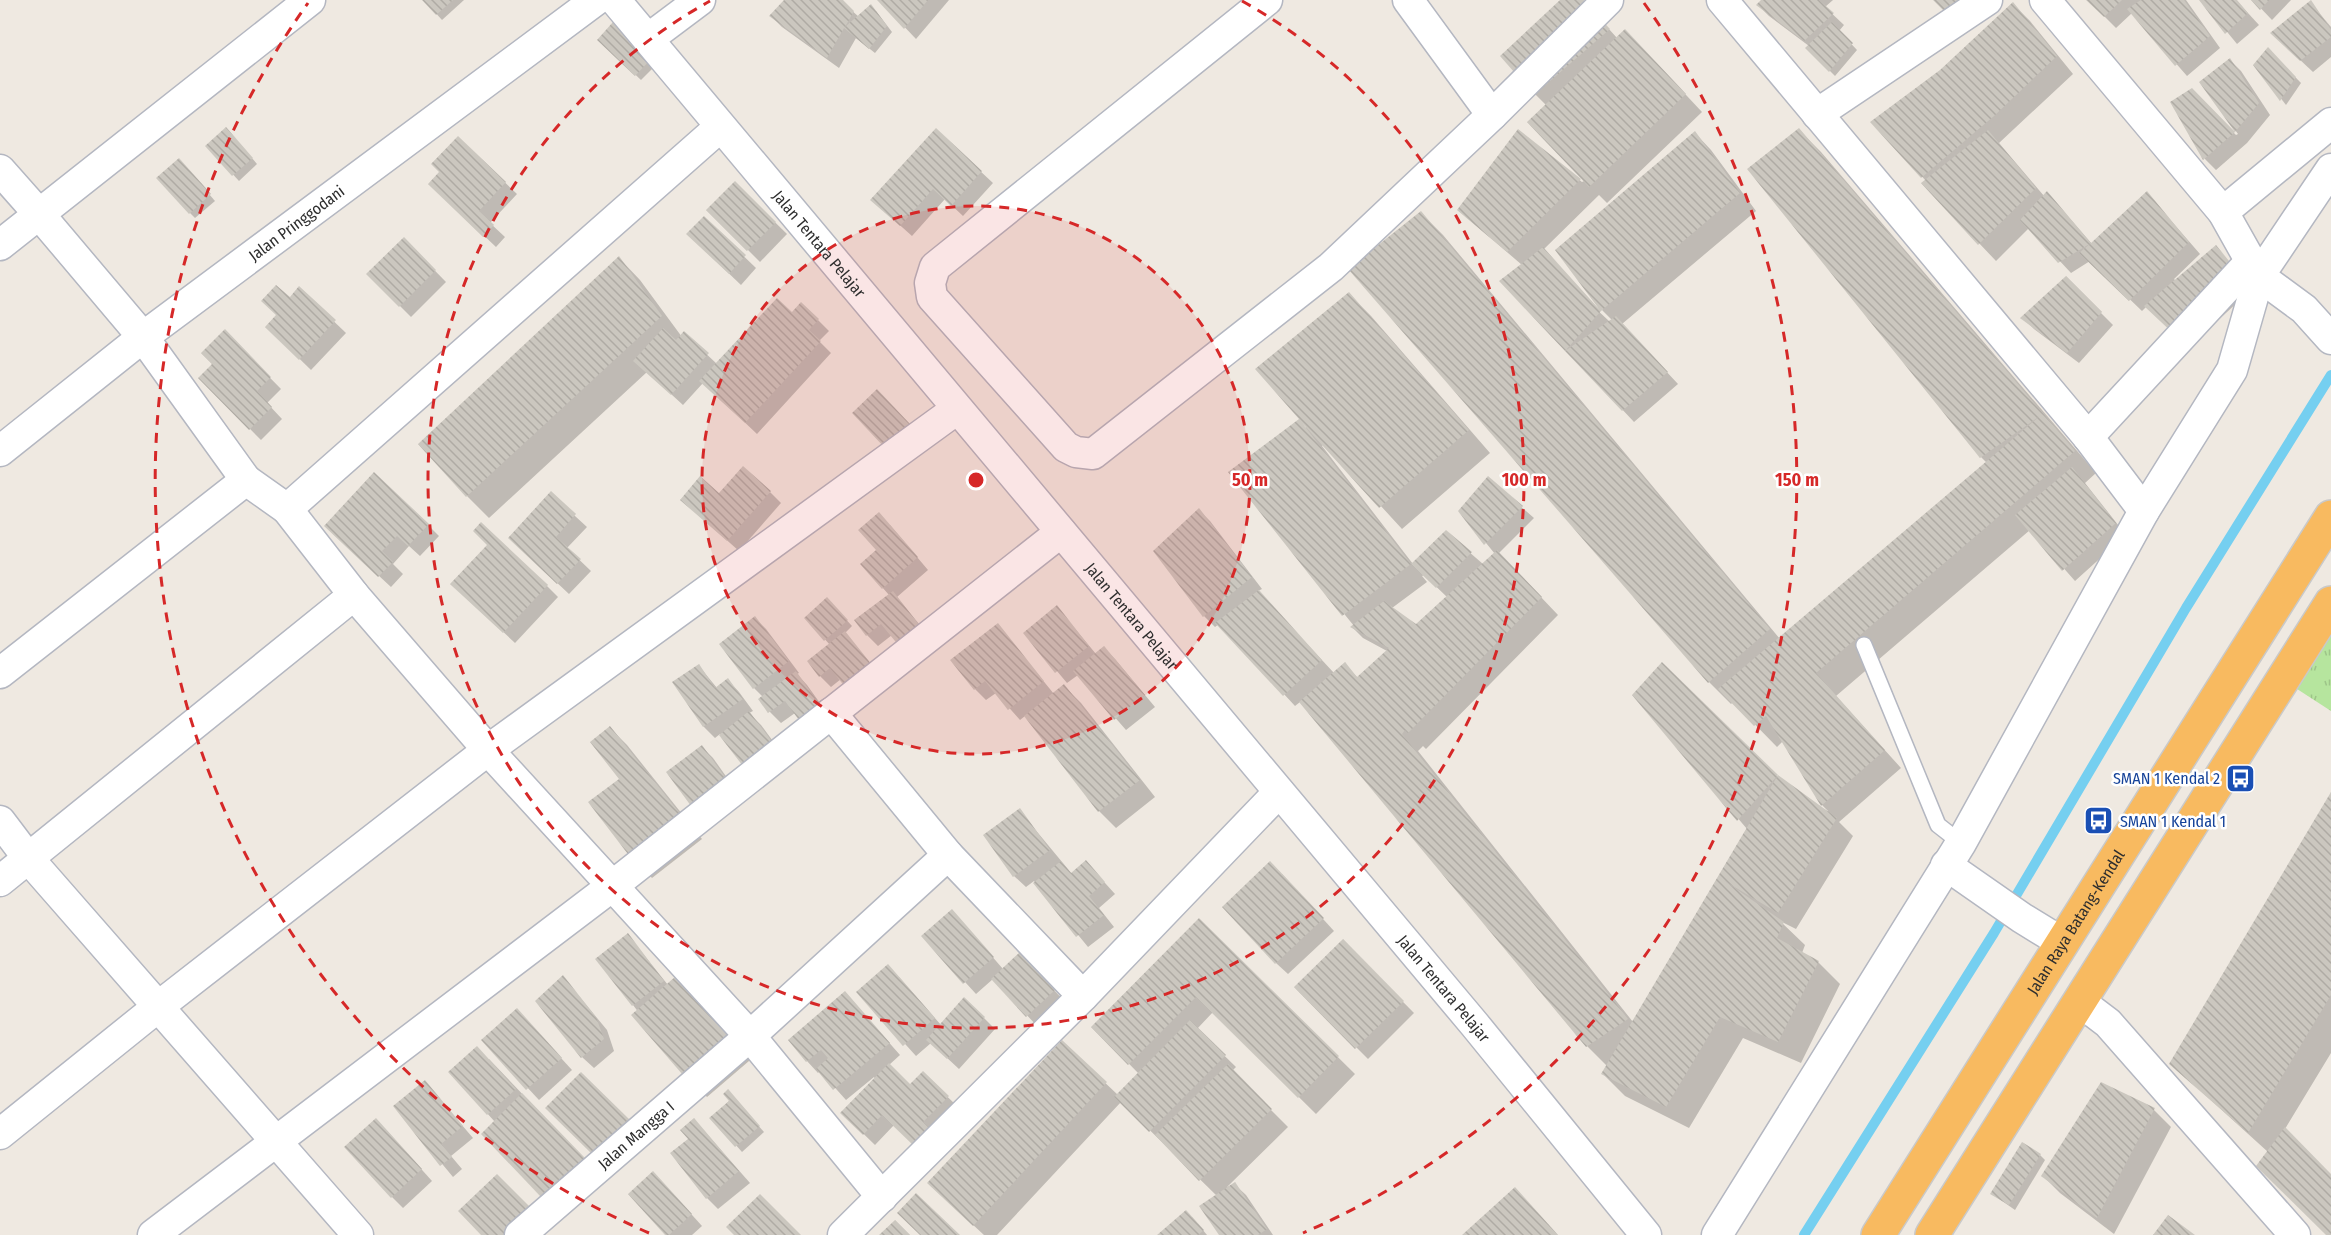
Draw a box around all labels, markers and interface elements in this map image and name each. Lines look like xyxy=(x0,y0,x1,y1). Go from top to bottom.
street label: Jalan Pringgodani xyxy=(245,182,348,265)
street label: Jalan Tentara Pelajar xyxy=(769,187,870,302)
text: 50 m xyxy=(1232,469,1268,491)
text: 100 m xyxy=(1502,469,1546,491)
text: 150 m xyxy=(1775,469,1819,491)
centre of rings xyxy=(966,470,986,490)
street label: Jalan Tentara Pelajar xyxy=(1081,559,1182,674)
bus stop icon: SMAN 1 Kendal 2 xyxy=(2225,762,2257,794)
place label: SMAN 1 Kendal 2 xyxy=(2113,769,2220,788)
bus stop icon: SMAN 1 Kendal 1 xyxy=(2083,805,2115,837)
place label: SMAN 1 Kendal 1 xyxy=(2120,812,2226,831)
street label: Jalan Raya Batang-Kendal xyxy=(2023,847,2129,998)
street label: Jalan Tentara Pelajar xyxy=(1393,931,1494,1046)
street label: Jalan Mangga I xyxy=(594,1097,678,1173)

